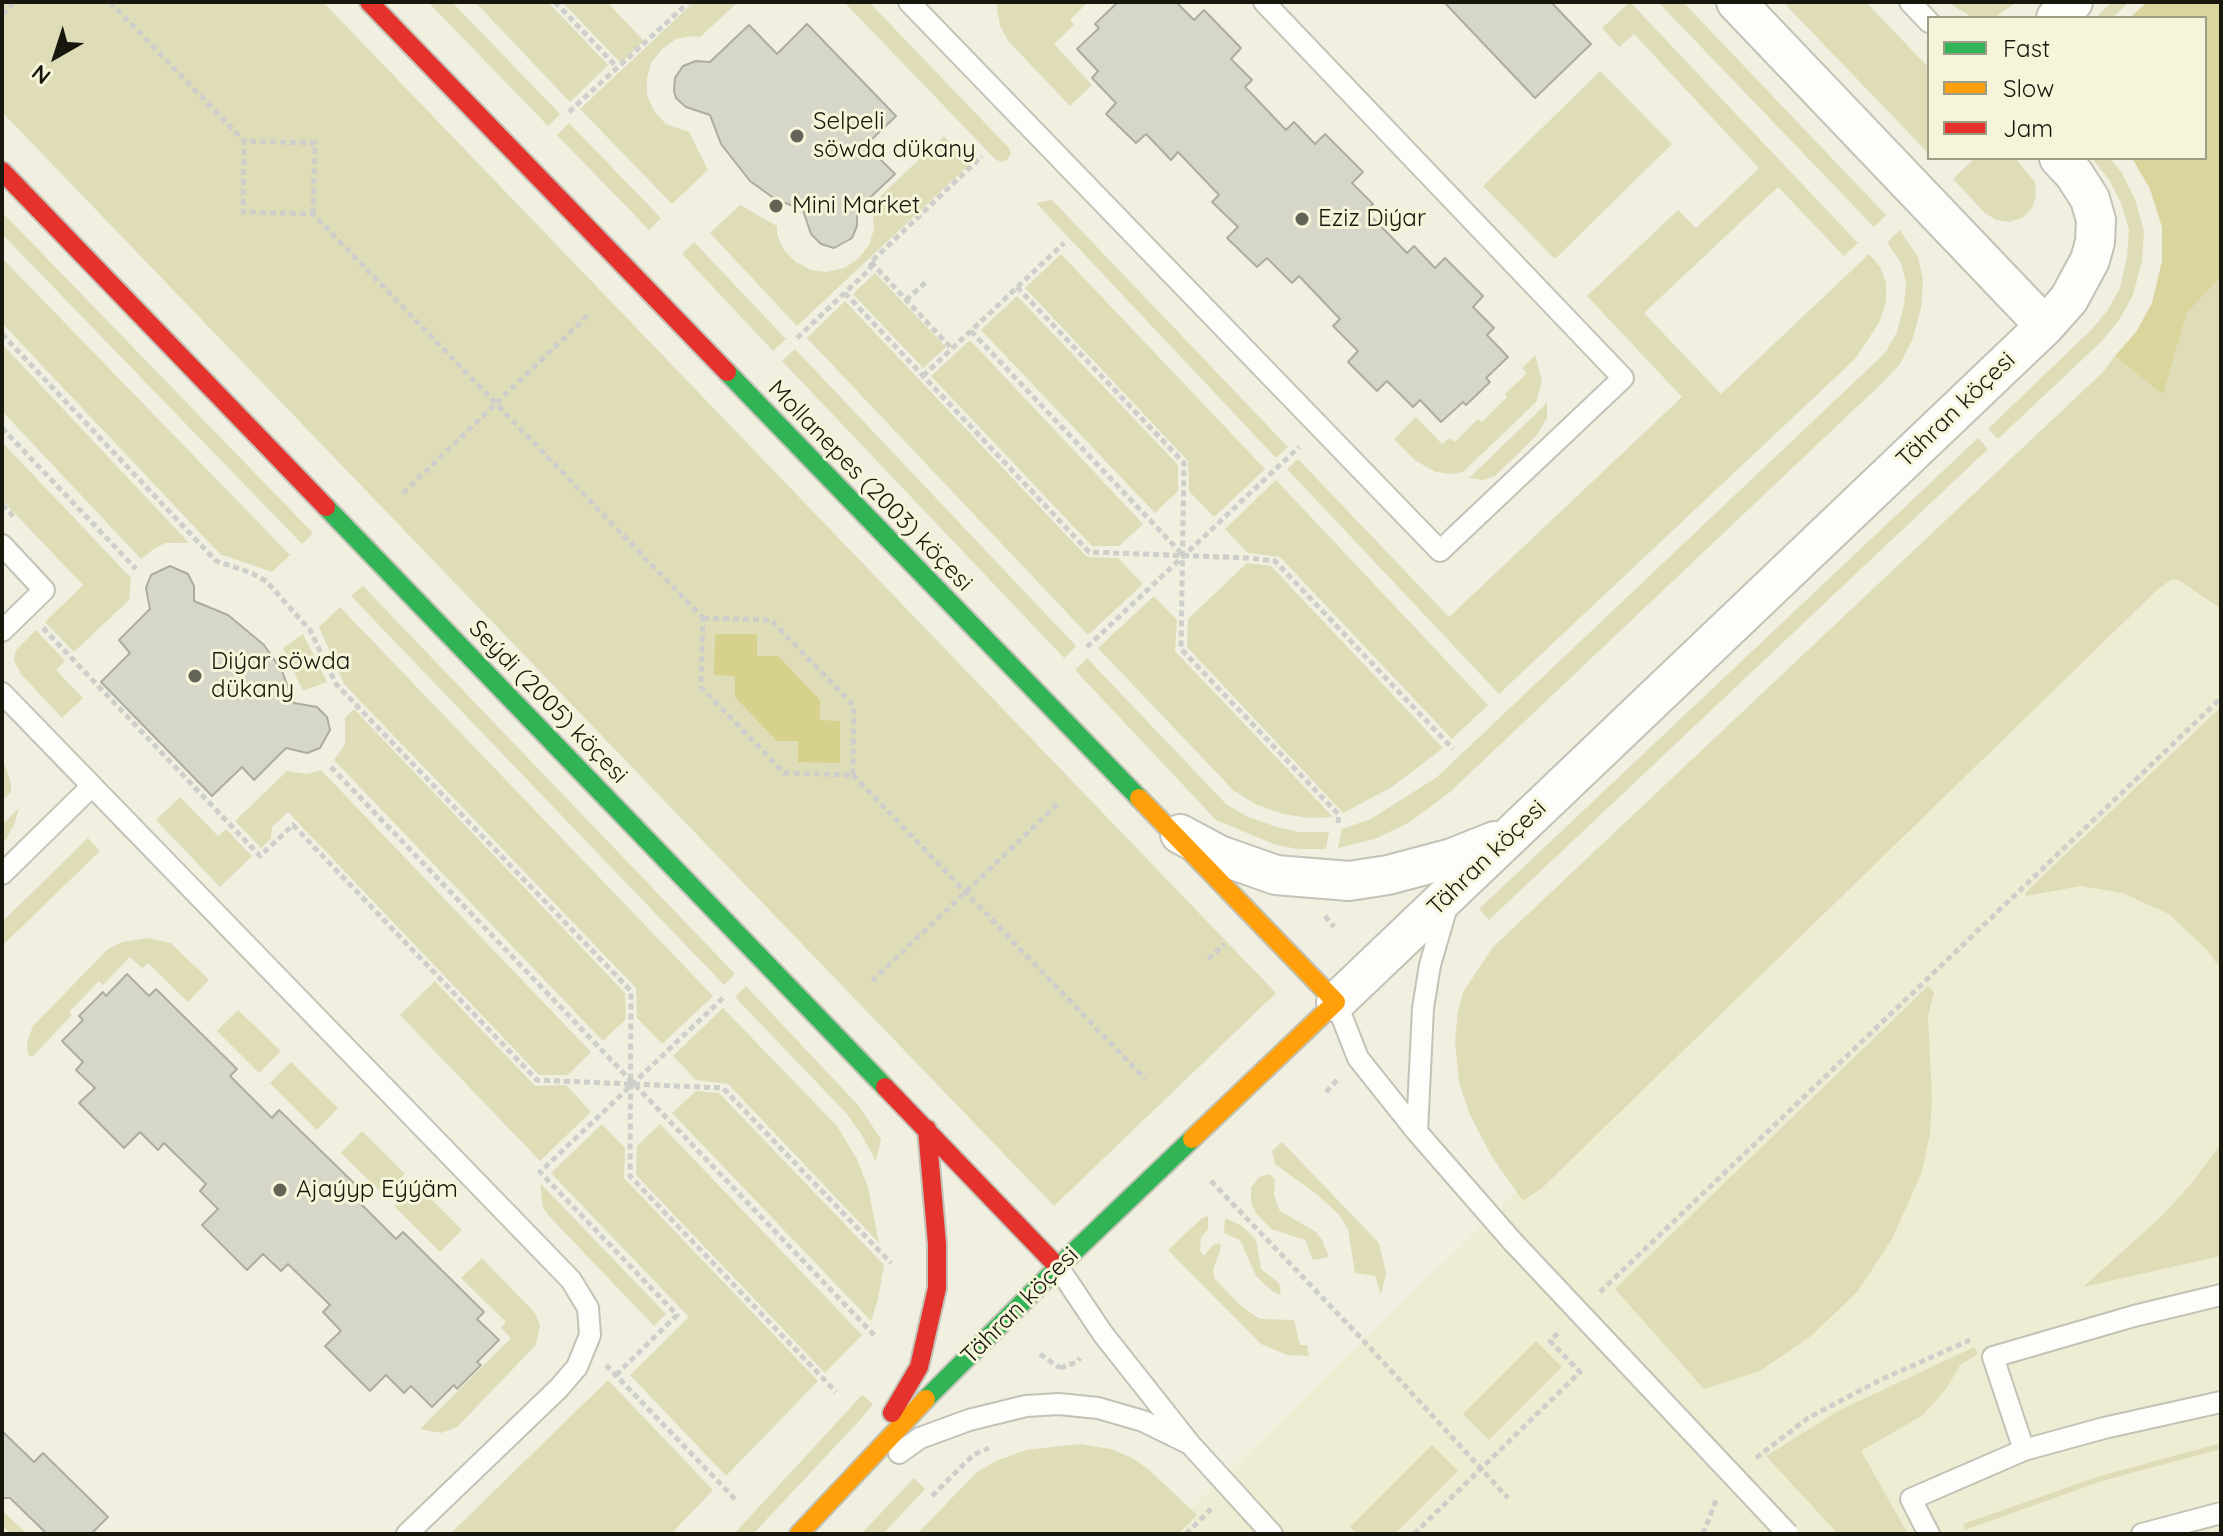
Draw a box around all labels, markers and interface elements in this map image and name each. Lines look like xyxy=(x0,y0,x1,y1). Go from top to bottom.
north arrow xyxy=(16,16,96,96)
legend xyxy=(1927,16,2207,160)
text: Fast xyxy=(2003,33,2050,63)
text: N xyxy=(26,59,56,91)
text: Slow xyxy=(2003,73,2054,103)
place label: Selpeli söwda dükany xyxy=(813,108,976,164)
text: Jam xyxy=(2003,113,2053,143)
marker: Selpeli söwda dükany xyxy=(788,127,806,145)
place label: Mini Market xyxy=(792,192,920,220)
marker: Mini Market xyxy=(767,197,785,215)
place label: Eziz Diýar xyxy=(1318,205,1426,233)
marker: Eziz Diýar xyxy=(1293,210,1311,228)
street label: Tähran köçesi xyxy=(1891,346,2021,474)
street label: Mollanepes (2003) köçesi xyxy=(762,375,978,597)
street label: Seýdi (2005) köçesi xyxy=(463,614,633,790)
place label: Diýar söwda dükany xyxy=(211,648,350,704)
marker: Diýar söwda dükany xyxy=(186,667,204,685)
street label: Tähran köçesi xyxy=(1422,794,1552,922)
place label: Ajaýyp Eýýäm xyxy=(296,1176,458,1204)
marker: Ajaýyp Eýýäm xyxy=(271,1181,289,1199)
street label: Tähran köçesi xyxy=(955,1241,1085,1371)

